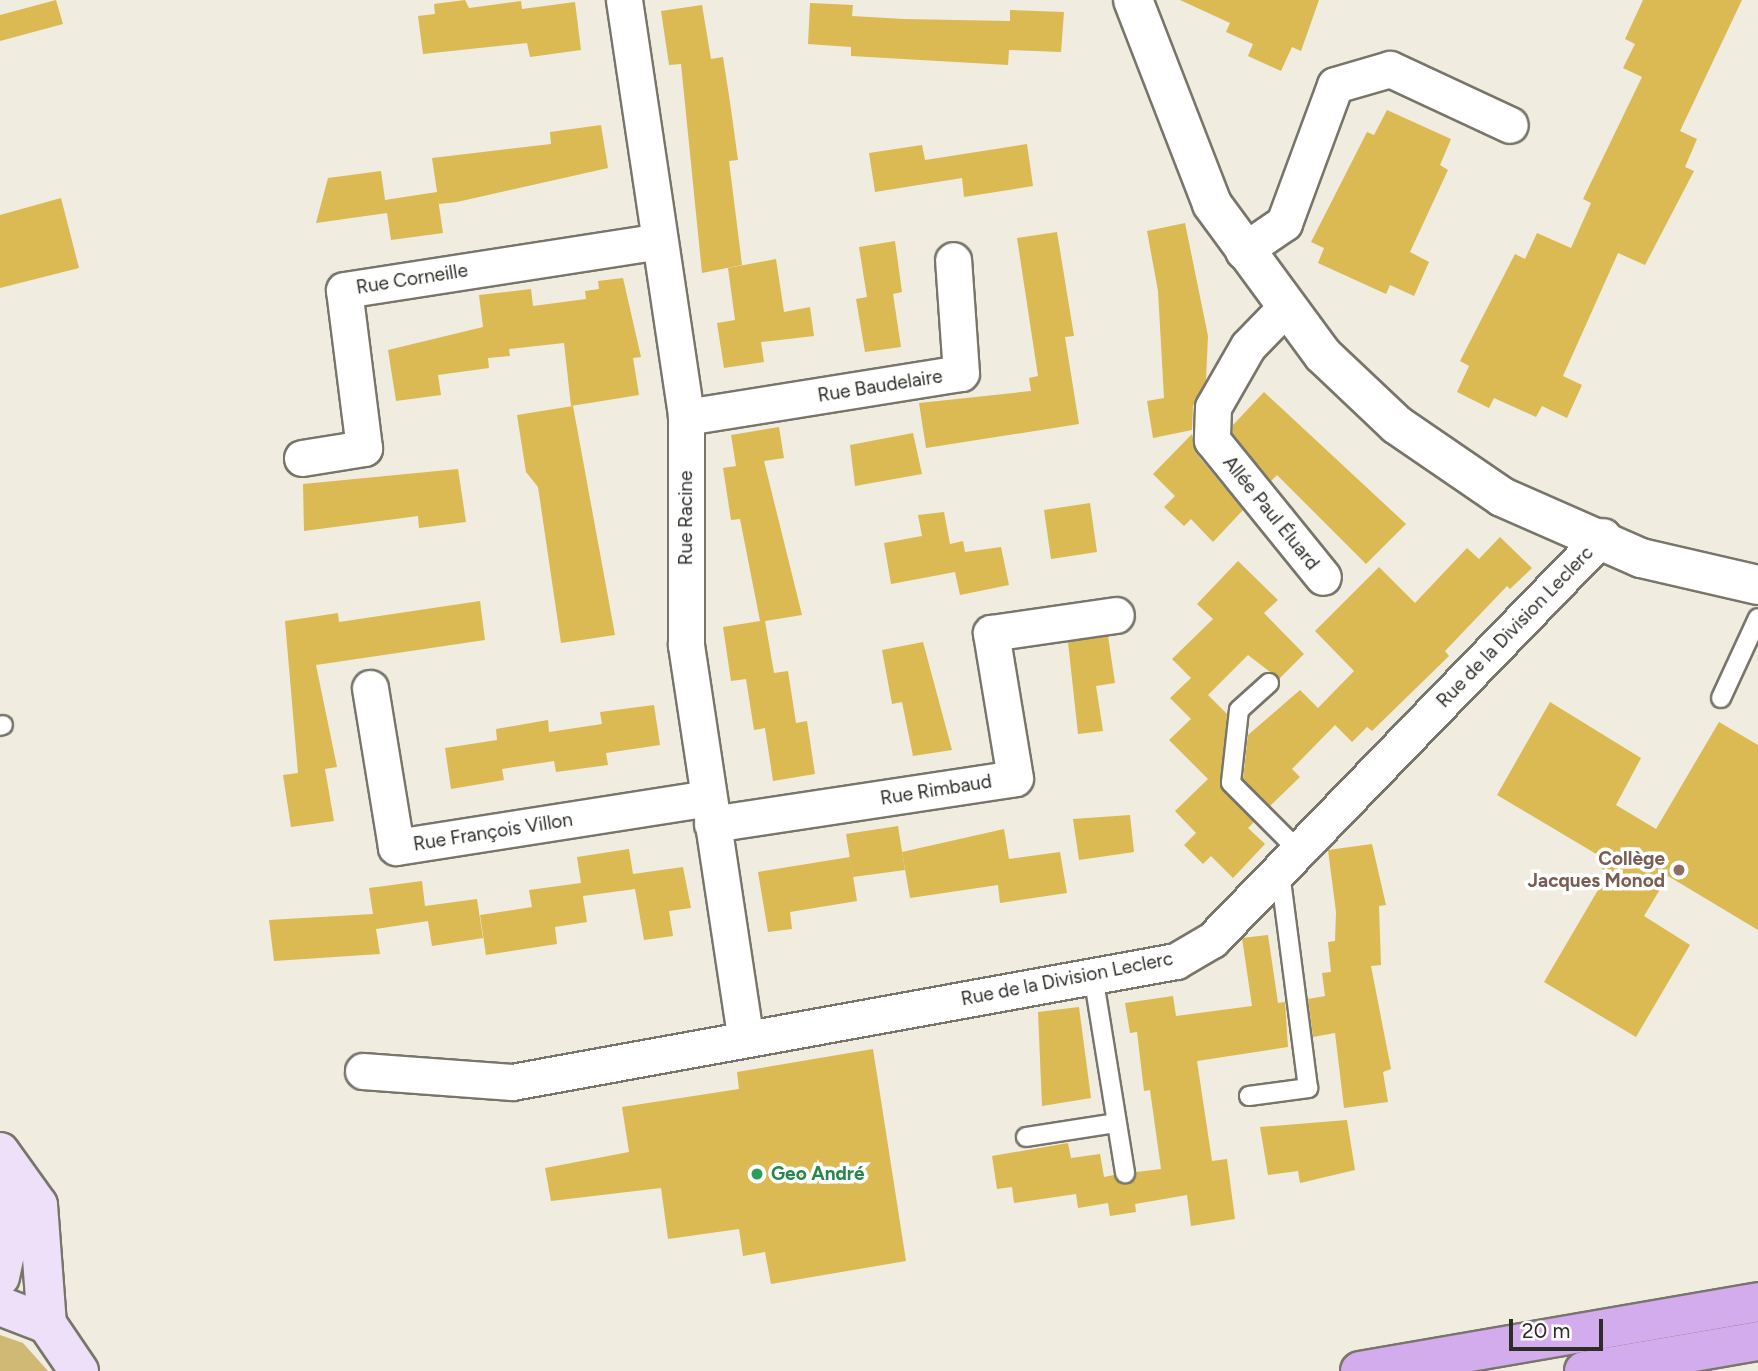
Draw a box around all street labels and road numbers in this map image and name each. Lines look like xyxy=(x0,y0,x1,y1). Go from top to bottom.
street label: Rue Corneille xyxy=(355,259,469,299)
street label: Rue Baudelaire xyxy=(816,365,944,407)
street label: Allée Paul Éluard xyxy=(1218,451,1324,575)
street label: Rue Racine xyxy=(675,471,697,565)
street label: Rue de la Division Leclerc xyxy=(1432,542,1598,712)
street label: Rue Rimbaud xyxy=(879,770,993,810)
street label: Rue François Villon xyxy=(412,808,574,856)
street label: Rue de la Division Leclerc xyxy=(959,947,1175,1011)

